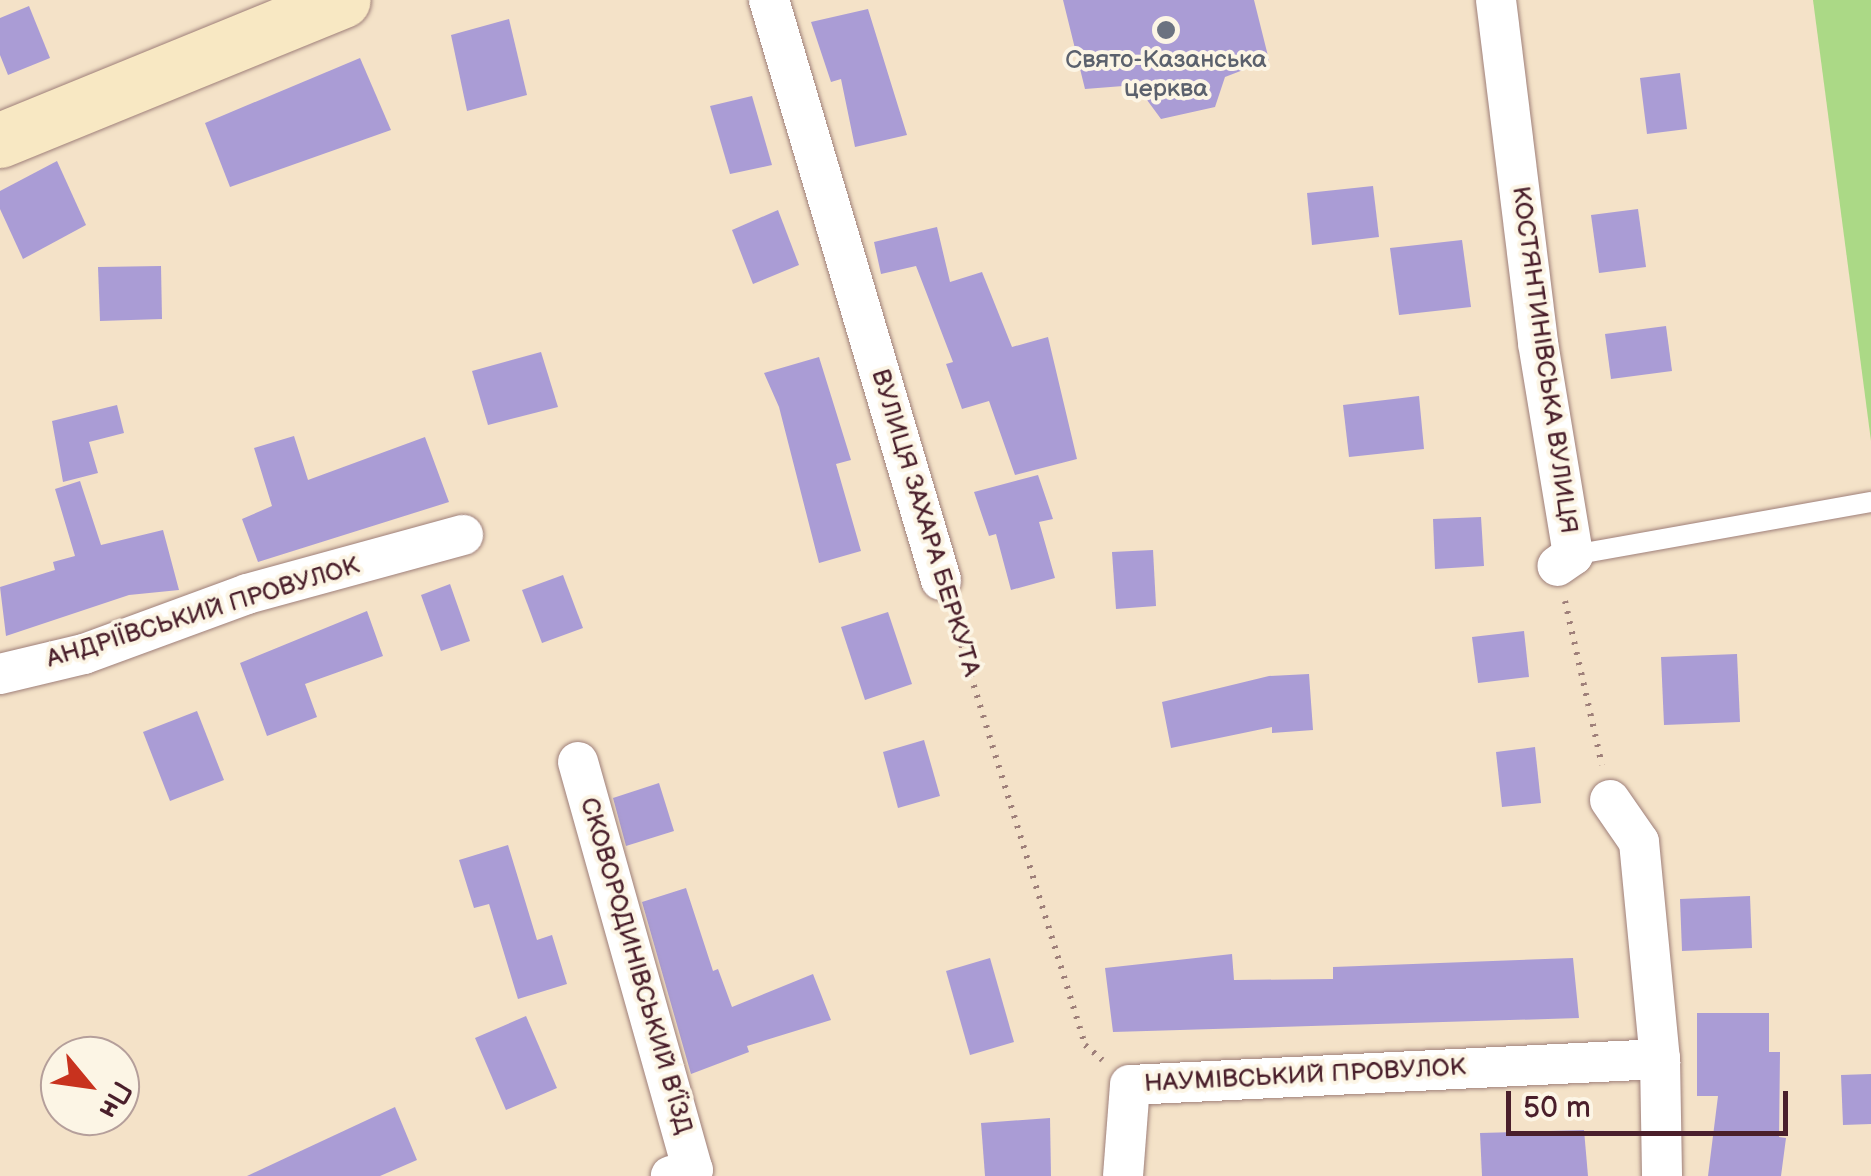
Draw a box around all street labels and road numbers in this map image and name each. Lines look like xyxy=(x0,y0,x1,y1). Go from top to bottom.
street label: КОСТЯНТИНІВСЬКА ВУЛИЦЯ xyxy=(1505,184,1583,536)
street label: ВУЛИЦЯ ЗАХАРА БЕРКУТА xyxy=(864,366,986,680)
street label: АНДРІЇВСЬКИЙ ПРОВУЛОК xyxy=(43,551,363,675)
street label: СКОВОРОДИНІВСЬКИЙ В’ЇЗД xyxy=(574,794,698,1138)
street label: НАУМІВСЬКИЙ ПРОВУЛОК xyxy=(1144,1053,1466,1099)

